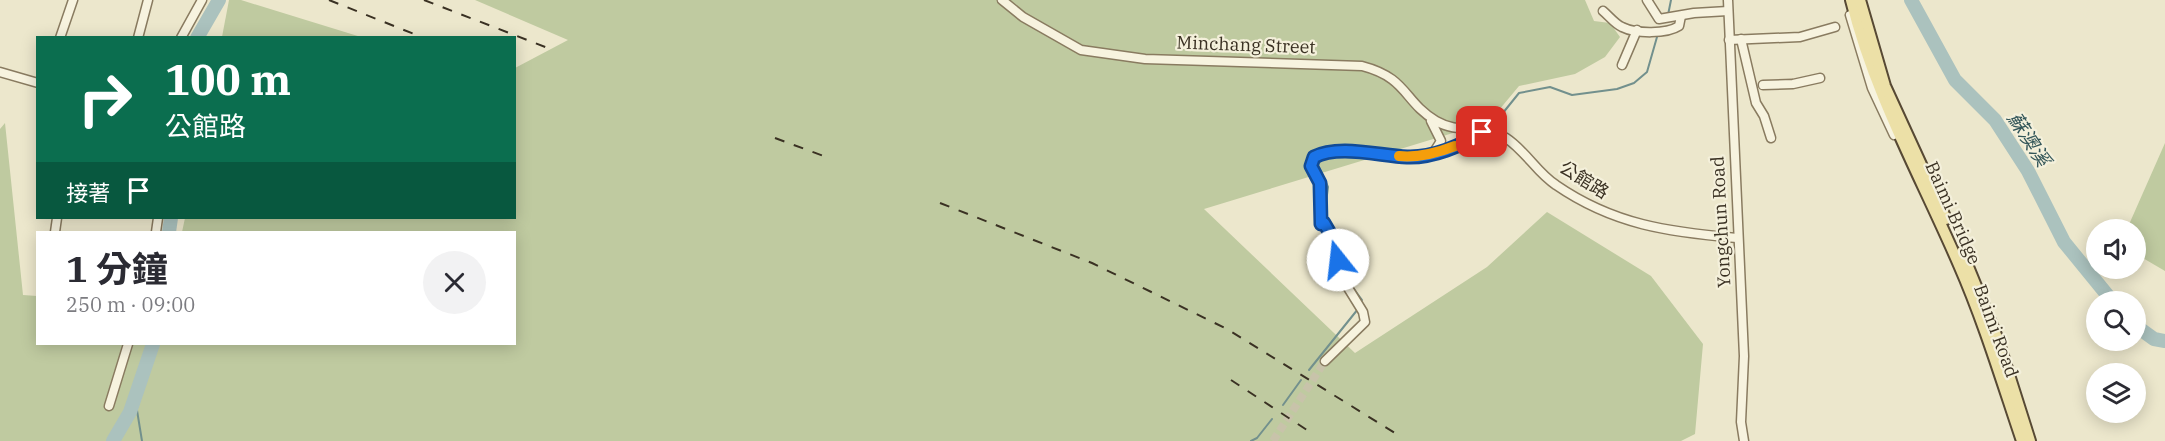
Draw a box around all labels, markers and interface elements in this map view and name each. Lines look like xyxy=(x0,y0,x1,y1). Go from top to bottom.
street label: Minchang Street xyxy=(1176,31,1316,58)
text: 100 m xyxy=(165,52,291,107)
icon: right xyxy=(66,60,144,138)
pin xyxy=(1456,106,1507,157)
water label: 蘇澳溪 xyxy=(2002,106,2059,174)
text: 公館路 xyxy=(165,108,246,143)
icon: arrive xyxy=(1465,115,1498,148)
street label: 公館路 xyxy=(1555,156,1613,204)
street label: Yongchun Road xyxy=(1706,156,1735,288)
street label: Baimi Bridge xyxy=(1920,158,1986,268)
icon: arrive xyxy=(122,174,155,207)
text: 接著 xyxy=(66,178,110,207)
map controls xyxy=(2086,219,2146,423)
button: sound xyxy=(2086,219,2146,279)
position arrow xyxy=(1306,228,1370,292)
text: 1 分鐘 xyxy=(66,245,168,292)
button: close xyxy=(423,251,486,314)
street label: Baimi Road xyxy=(1969,281,2024,381)
text: 250 m · 09:00 xyxy=(66,291,195,318)
button: search xyxy=(2086,291,2146,351)
button: layers xyxy=(2086,363,2146,423)

